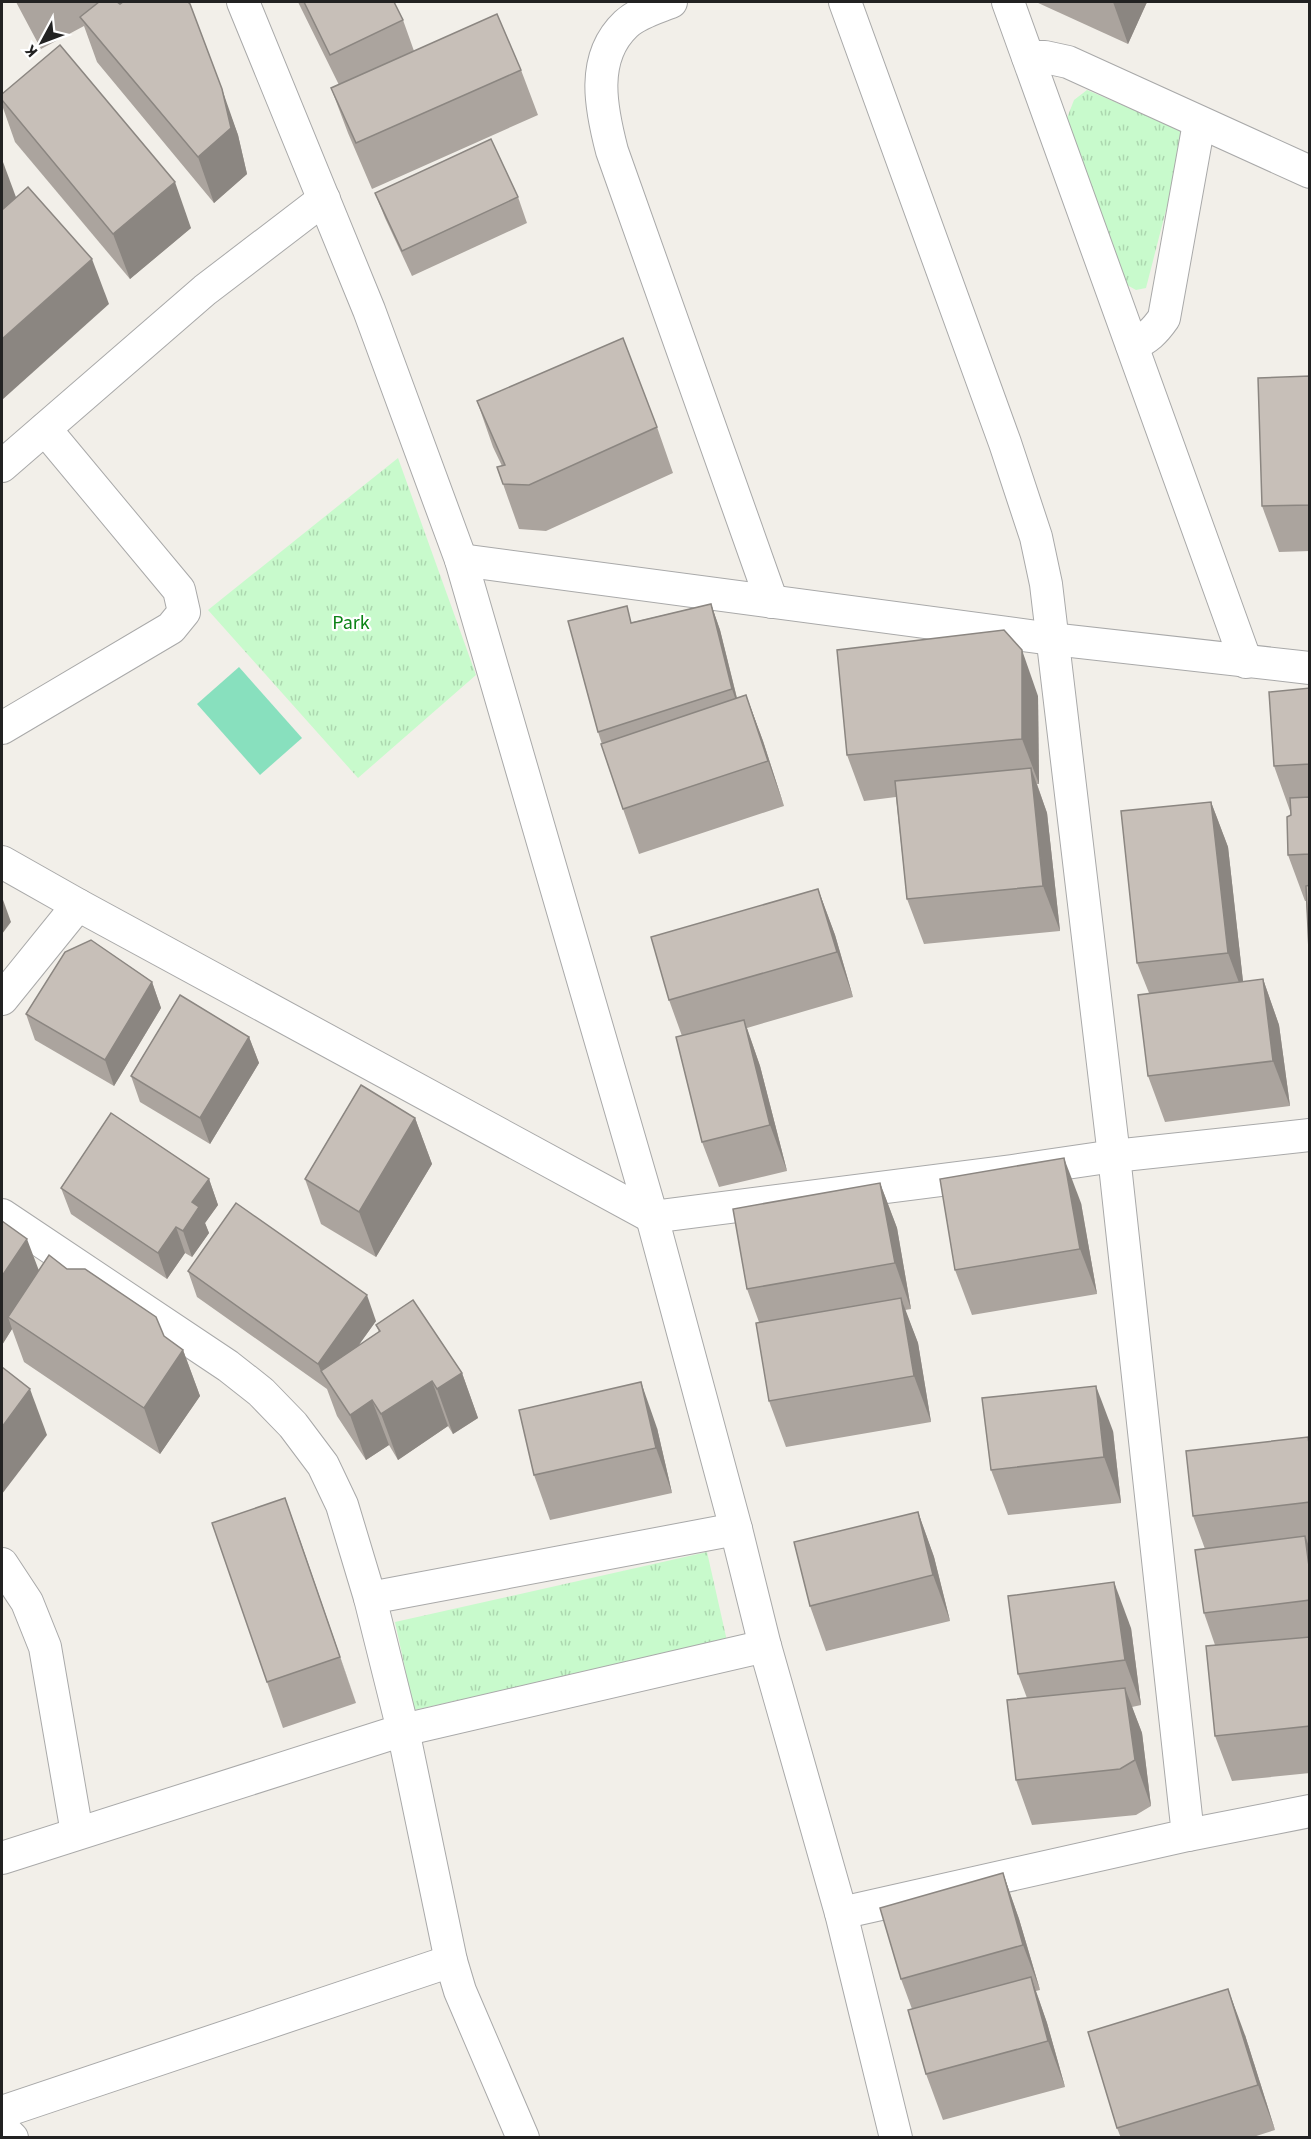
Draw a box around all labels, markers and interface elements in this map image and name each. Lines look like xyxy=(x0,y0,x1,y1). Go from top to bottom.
north arrow xyxy=(12,12,72,72)
text: K xyxy=(20,40,43,62)
park label: Park xyxy=(332,609,370,637)

